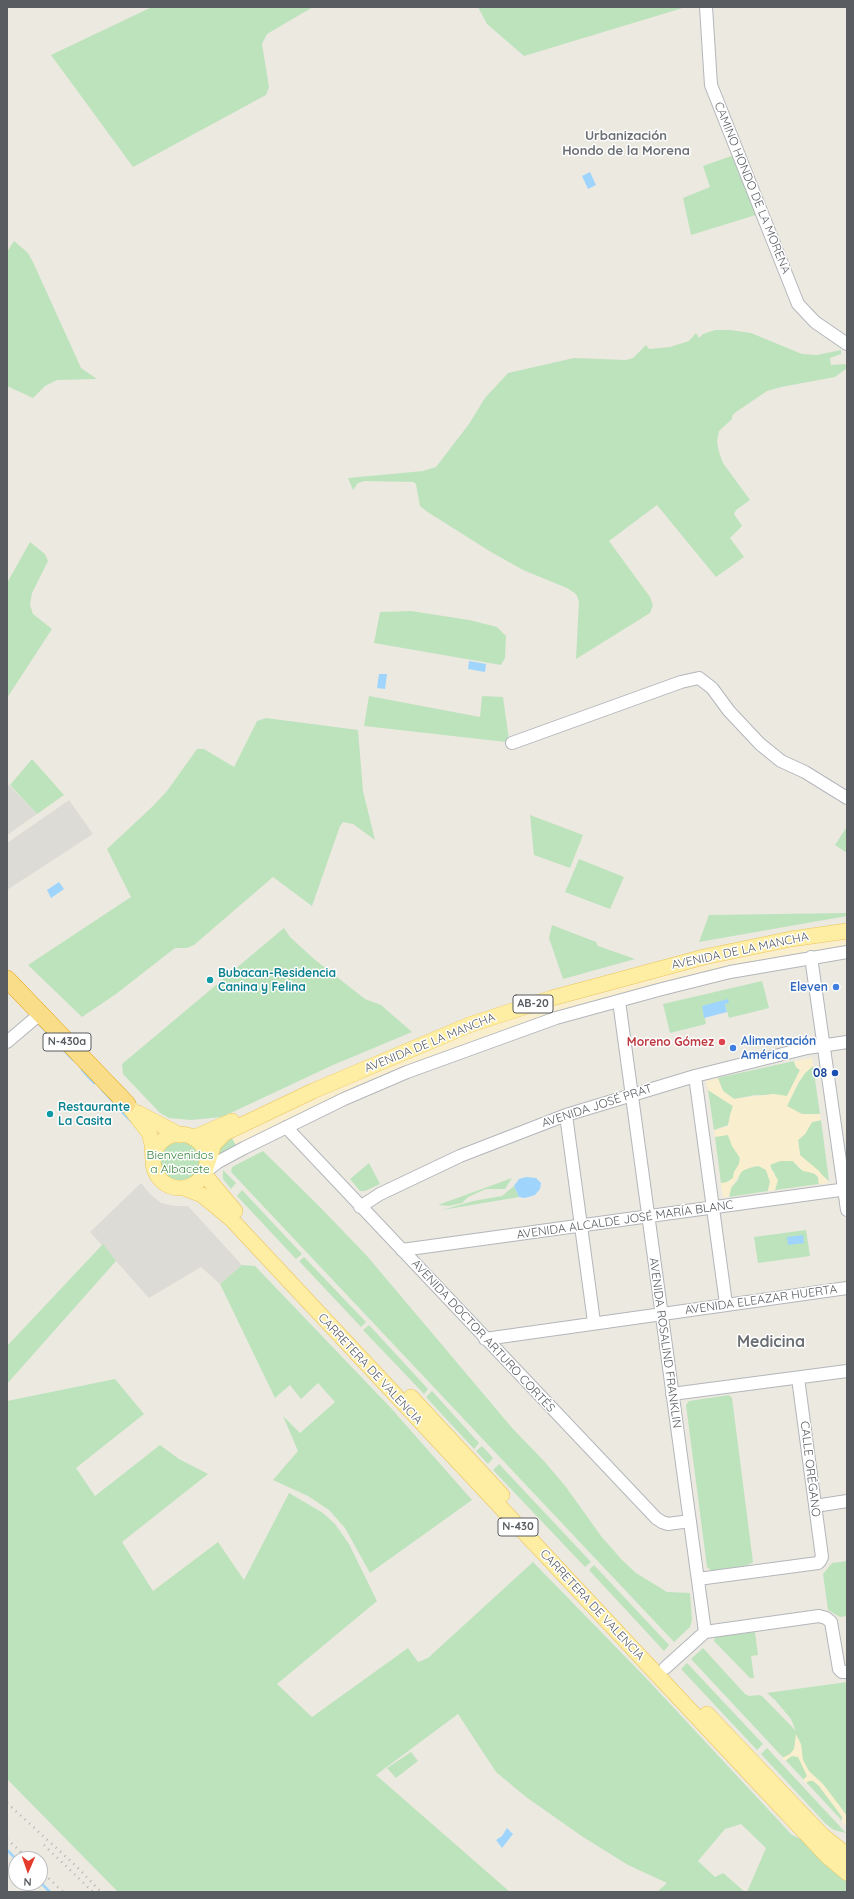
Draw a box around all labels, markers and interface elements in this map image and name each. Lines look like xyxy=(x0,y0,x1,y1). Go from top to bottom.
street label: CAMINO HONDO DE LA MORENA xyxy=(711,100,793,276)
district label: Urbanización Hondo de la Morena xyxy=(562,128,690,159)
street label: AVENIDA DE LA MANCHA xyxy=(670,929,810,973)
place label: Bubacan-Residencia Canina y Felina xyxy=(218,966,336,994)
marker: Bubacan-Residencia Canina y Felina xyxy=(205,975,215,985)
place label: Eleven xyxy=(790,980,828,994)
marker: Eleven xyxy=(831,982,841,992)
road number: AB-20 xyxy=(513,995,553,1013)
street label: AVENIDA DE LA MANCHA xyxy=(363,1010,497,1076)
road number: N-430a xyxy=(43,1033,91,1051)
place label: Alimentación América xyxy=(741,1034,816,1062)
place label: Moreno Gómez xyxy=(627,1035,714,1049)
marker: Moreno Gómez xyxy=(717,1037,727,1047)
marker: Alimentación América xyxy=(728,1043,738,1053)
place label: 08 xyxy=(813,1066,827,1080)
marker: 08 xyxy=(830,1068,840,1078)
street label: AVENIDA JOSÉ PRAT xyxy=(540,1081,654,1131)
place label: Restaurante La Casita xyxy=(58,1100,130,1128)
marker: Restaurante La Casita xyxy=(45,1109,55,1119)
park label: Bienvenidos a Albacete xyxy=(147,1148,213,1176)
street label: AVENIDA ALCALDE JOSÉ MARÍA BLANC xyxy=(516,1198,734,1242)
street label: AVENIDA DOCTOR ARTURO CORTÉS xyxy=(408,1257,558,1415)
street label: AVENIDA ROSALIND FRANKLIN xyxy=(646,1257,684,1429)
street label: AVENIDA ELEAZAR HUERTA xyxy=(684,1282,838,1318)
street label: CARRETERA DE VALENCIA xyxy=(315,1311,425,1427)
district label: Medicina xyxy=(737,1332,805,1352)
street label: CALLE ORÉGANO xyxy=(797,1420,823,1518)
road number: N-430 xyxy=(498,1518,538,1536)
street label: CARRETERA DE VALENCIA xyxy=(537,1547,647,1663)
north arrow xyxy=(8,1851,48,1891)
text: N xyxy=(23,1875,32,1889)

